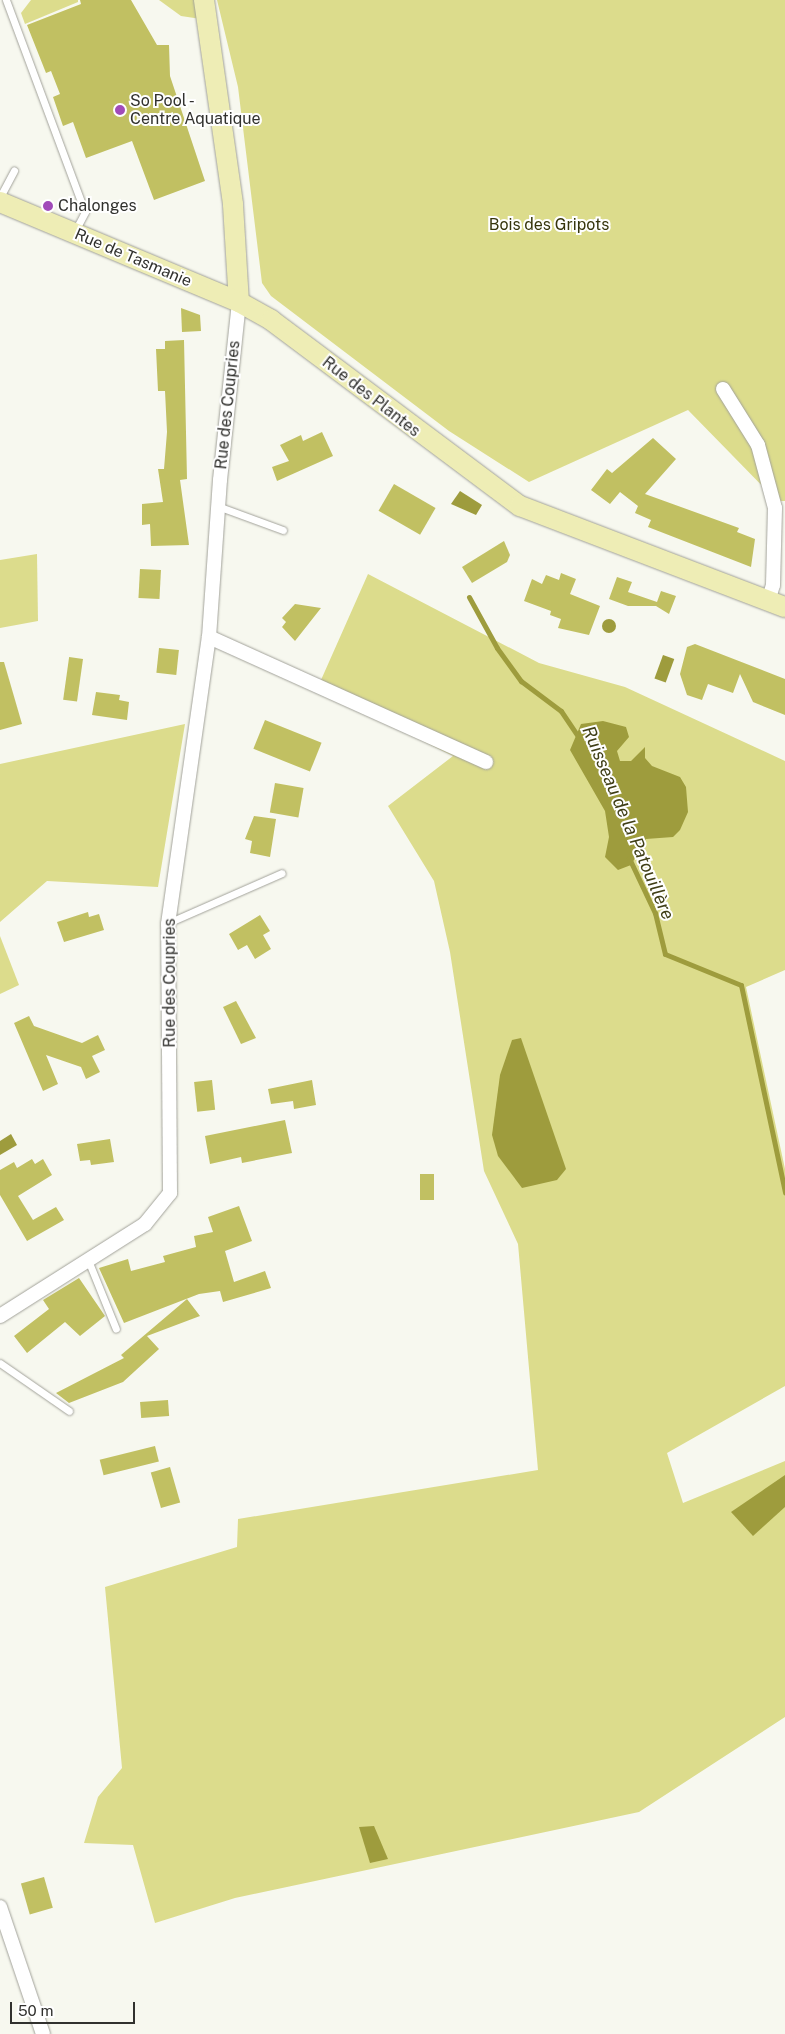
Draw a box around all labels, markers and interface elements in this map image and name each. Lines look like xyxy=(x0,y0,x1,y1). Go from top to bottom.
place label: So Pool - Centre Aquatique xyxy=(130,91,261,129)
marker: So Pool - Centre Aquatique xyxy=(114,104,126,116)
place label: Chalonges xyxy=(58,196,137,216)
marker: Chalonges xyxy=(42,200,54,212)
park label: Bois des Gripots xyxy=(489,215,609,235)
street label: Rue de Tasmanie xyxy=(71,225,195,291)
street label: Rue des Coupries xyxy=(212,339,244,471)
street label: Rue des Plantes xyxy=(318,353,424,441)
water label: Ruisseau de la Patouillère xyxy=(577,723,679,923)
street label: Rue des Coupries xyxy=(160,918,180,1048)
scale bar xyxy=(12,1992,138,2024)
text: 50 m xyxy=(18,2002,53,2019)

